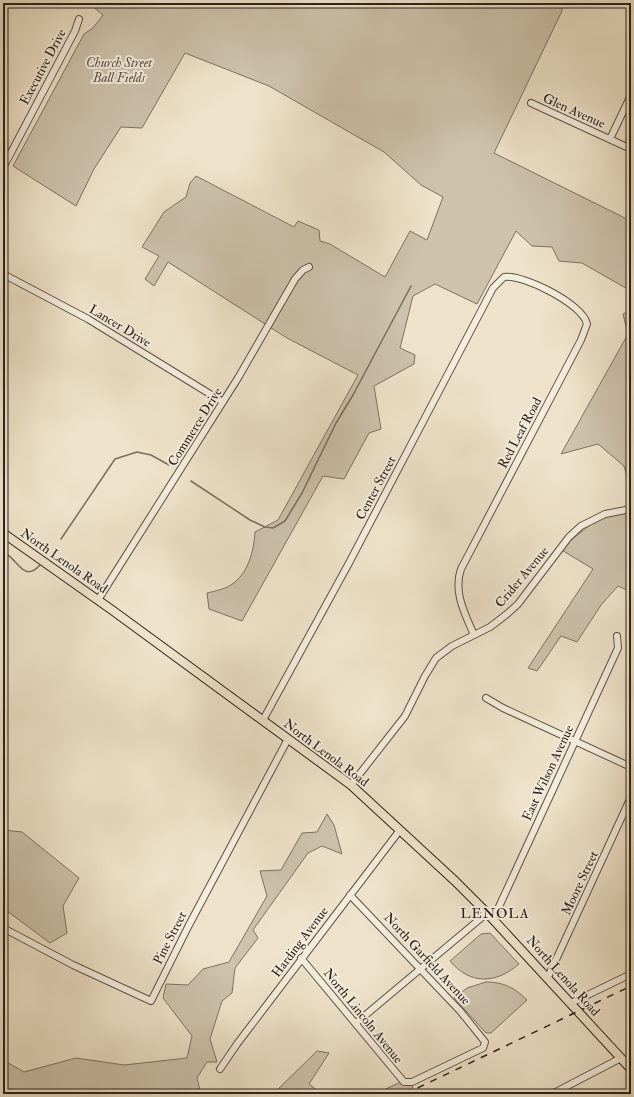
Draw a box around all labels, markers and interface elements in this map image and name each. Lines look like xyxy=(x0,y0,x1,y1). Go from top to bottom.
street label: Executive Drive xyxy=(16,26,70,108)
park label: Church Street Ball Fields xyxy=(86,55,153,86)
street label: Glen Avenue xyxy=(540,90,608,132)
street label: Lancer Drive xyxy=(86,301,154,351)
street label: Commerce Drive xyxy=(165,384,226,469)
street label: Red Leaf Road xyxy=(495,394,546,471)
street label: Center Street xyxy=(352,453,400,523)
street label: North Lenola Road xyxy=(17,525,111,597)
street label: Crider Avenue xyxy=(492,543,552,611)
street label: North Lenola Road xyxy=(280,716,372,791)
street label: East Wilson Avenue xyxy=(519,722,577,823)
street label: Moore Street xyxy=(558,848,602,918)
street label: Harding Avenue xyxy=(268,903,332,980)
district label: LENOLA xyxy=(460,905,530,922)
street label: Pine Street xyxy=(150,909,190,967)
street label: North Garfield Avenue xyxy=(380,910,474,1009)
street label: North Lenola Road xyxy=(523,933,604,1020)
street label: North Lincoln Avenue xyxy=(320,965,407,1067)

